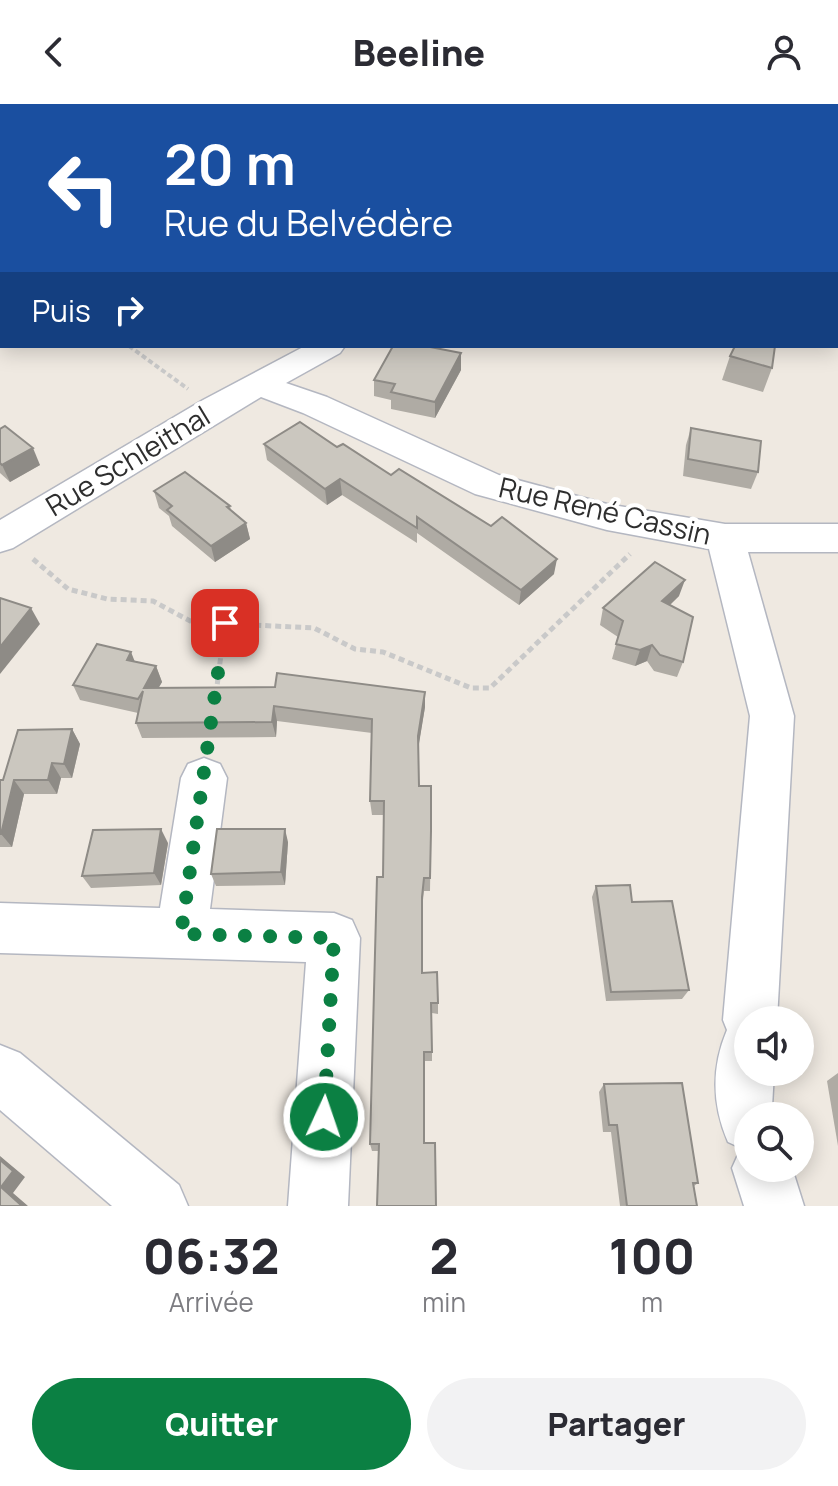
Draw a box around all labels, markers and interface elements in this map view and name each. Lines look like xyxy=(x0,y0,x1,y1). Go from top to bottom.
text: Beeline xyxy=(353,28,485,77)
icon: back xyxy=(32,30,76,74)
icon: person xyxy=(762,30,806,74)
text: 20 m xyxy=(164,125,296,202)
icon: left xyxy=(32,136,136,240)
text: Rue du Belvédère xyxy=(164,198,453,247)
icon: right xyxy=(107,288,151,332)
text: Puis xyxy=(32,290,91,331)
street label: Rue Schleithal xyxy=(38,396,217,524)
street label: Rue René Cassin xyxy=(495,467,715,553)
pin xyxy=(191,589,259,657)
icon: arrive xyxy=(203,601,247,645)
map controls xyxy=(734,1006,814,1182)
button: sound xyxy=(734,1006,814,1086)
position arrow xyxy=(282,1075,366,1159)
button: search xyxy=(734,1102,814,1182)
text: 06:32 xyxy=(143,1223,280,1288)
text: 2 xyxy=(430,1223,459,1288)
text: 100 xyxy=(609,1223,695,1288)
text: Arrivée xyxy=(169,1284,254,1320)
text: min xyxy=(422,1284,466,1320)
text: m xyxy=(641,1284,663,1320)
button: Quitter xyxy=(32,1378,411,1470)
button: Partager xyxy=(427,1378,806,1470)

